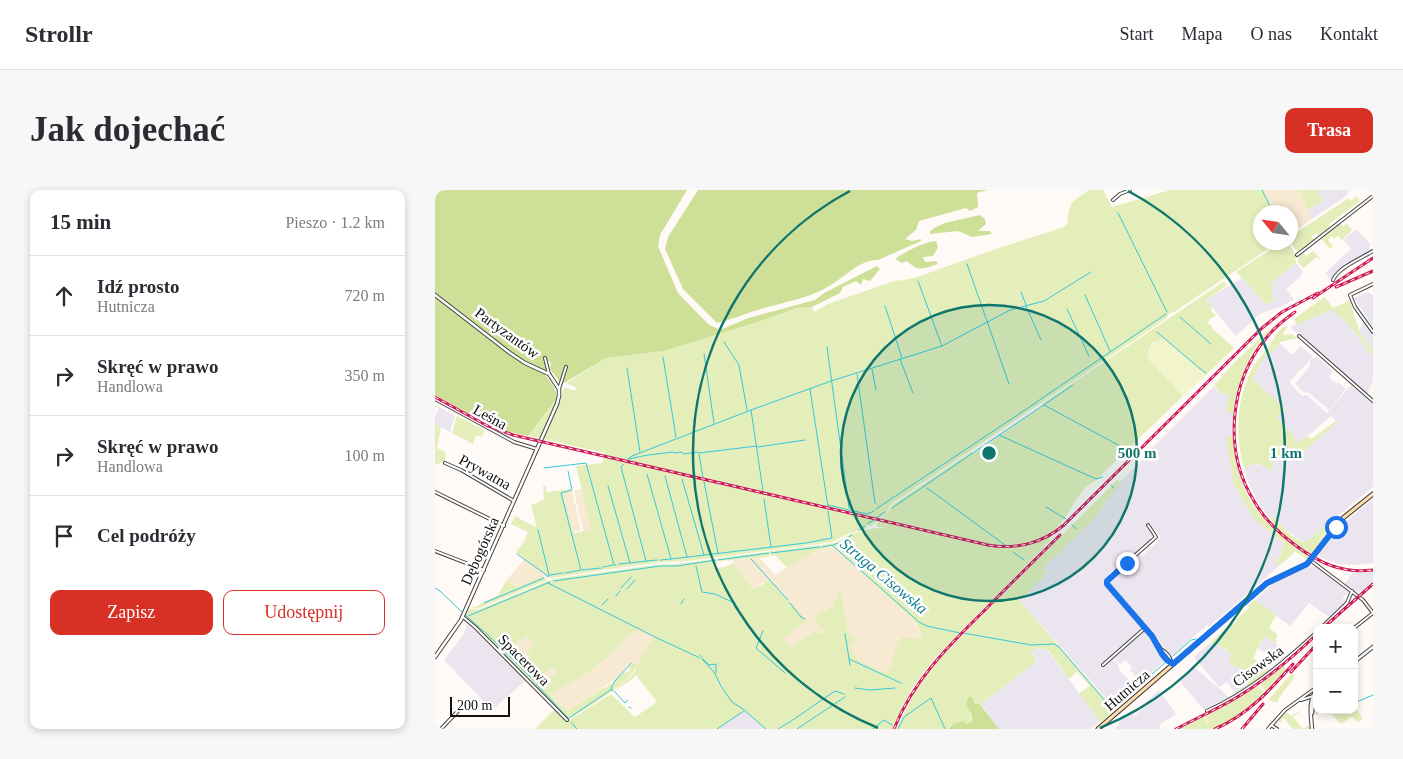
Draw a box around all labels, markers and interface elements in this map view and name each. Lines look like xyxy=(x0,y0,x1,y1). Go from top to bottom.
text: Strollr xyxy=(25,21,93,47)
text: Start xyxy=(1120,24,1154,44)
text: Mapa xyxy=(1182,24,1223,44)
text: O nas xyxy=(1251,24,1292,44)
text: Kontakt xyxy=(1320,24,1378,44)
button: Trasa xyxy=(1285,108,1373,153)
text: Jak dojechać xyxy=(30,110,225,149)
north arrow xyxy=(1253,205,1298,250)
text: 15 min xyxy=(50,210,111,234)
text: Pieszo · 1.2 km xyxy=(285,214,385,231)
text: Idź prosto xyxy=(97,276,180,297)
icon: ahead xyxy=(50,282,78,310)
text: 720 m xyxy=(345,287,385,304)
text: Hutnicza xyxy=(97,298,155,315)
street label: Partyzantów xyxy=(472,304,542,362)
text: Skręć w prawo xyxy=(97,356,218,377)
icon: right xyxy=(50,362,78,390)
text: 350 m xyxy=(345,367,385,384)
text: Handlowa xyxy=(97,378,163,395)
street label: Leśna xyxy=(470,401,510,433)
text: Skręć w prawo xyxy=(97,436,218,457)
icon: right xyxy=(50,442,78,470)
centre of rings xyxy=(980,444,998,462)
text: 500 m xyxy=(1118,445,1157,461)
text: 1 km xyxy=(1270,445,1303,461)
text: 100 m xyxy=(345,447,385,464)
street label: Prywatna xyxy=(456,451,514,493)
text: Handlowa xyxy=(97,458,163,475)
street label: Dębogórska xyxy=(458,514,502,587)
route start xyxy=(1325,516,1348,539)
icon: arrive xyxy=(50,522,78,550)
text: Cel podróży xyxy=(97,525,196,546)
water label: Struga Cisowska xyxy=(837,535,931,618)
route end xyxy=(1116,552,1139,575)
button: Zapisz xyxy=(50,590,213,635)
button: Udostępnij xyxy=(223,590,385,635)
map controls xyxy=(1313,624,1358,714)
button: + xyxy=(1313,624,1358,669)
street label: Spacerowa xyxy=(495,631,553,689)
street label: Cisowska xyxy=(1230,642,1287,690)
street label: Hutnicza xyxy=(1101,666,1153,714)
button: − xyxy=(1313,669,1358,714)
scale bar xyxy=(450,694,510,717)
text: 200 m xyxy=(457,698,492,713)

